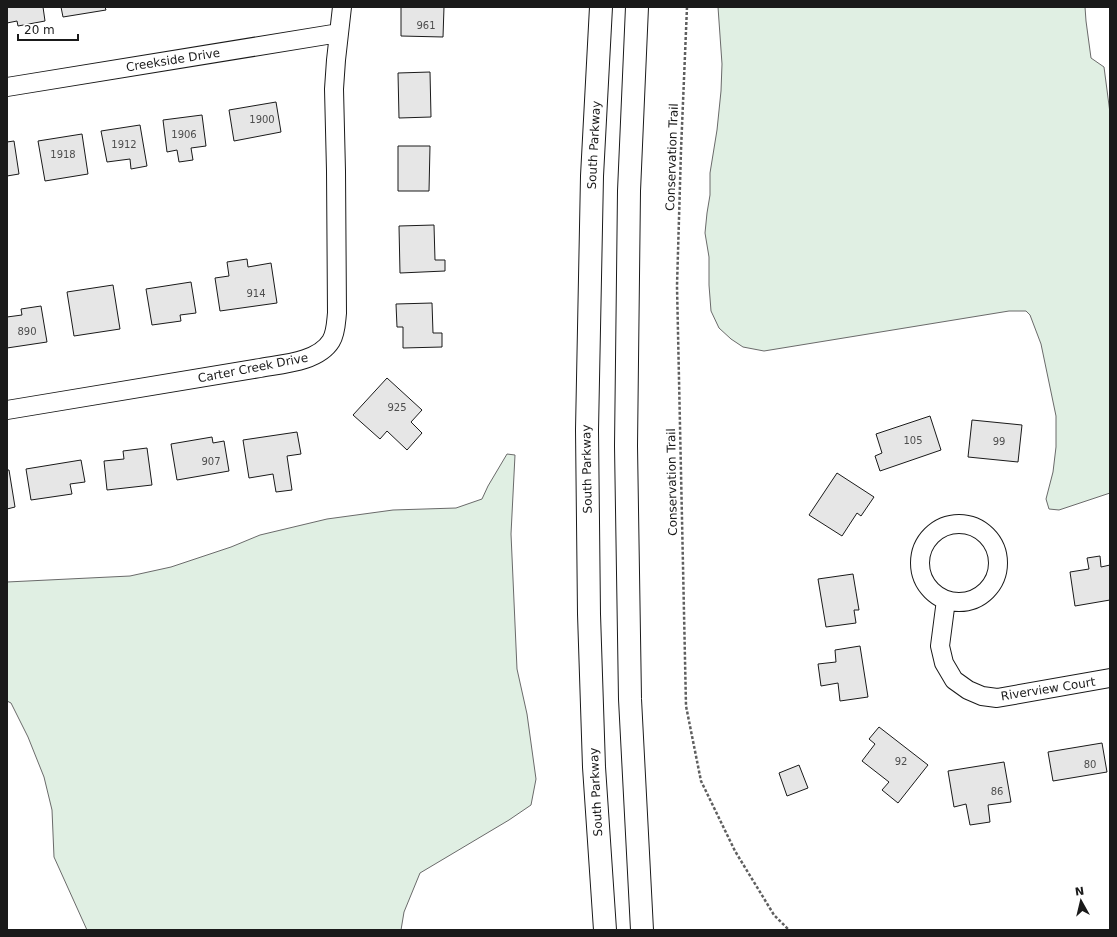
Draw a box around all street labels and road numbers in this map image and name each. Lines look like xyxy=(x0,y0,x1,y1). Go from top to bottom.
street label: Creekside Drive xyxy=(125,46,221,74)
street label: South Parkway xyxy=(585,100,603,190)
street label: Conservation Trail xyxy=(663,103,681,211)
street label: Carter Creek Drive xyxy=(197,350,309,386)
street label: South Parkway xyxy=(579,424,595,514)
street label: Conservation Trail xyxy=(664,428,680,536)
street label: Riverview Court xyxy=(1000,675,1097,703)
street label: South Parkway xyxy=(587,747,605,837)

